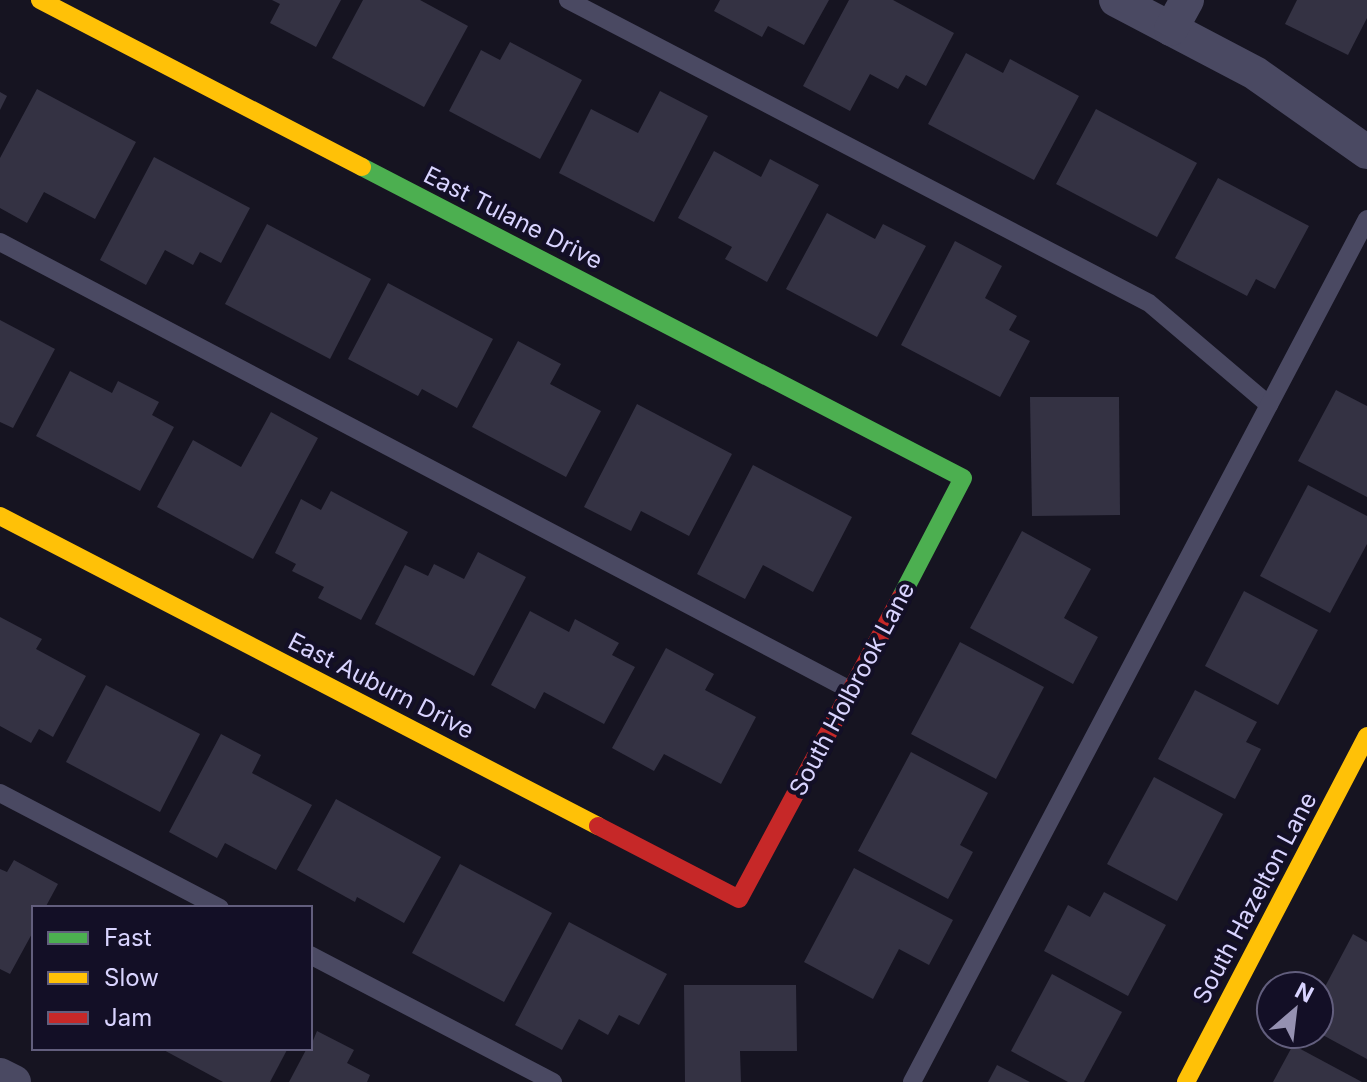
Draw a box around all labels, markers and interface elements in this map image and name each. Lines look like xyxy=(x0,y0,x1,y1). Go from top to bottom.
street label: East Tulane Drive xyxy=(419,160,608,275)
street label: South Holbrook Lane xyxy=(783,577,920,801)
street label: East Auburn Drive xyxy=(283,626,479,745)
street label: South Hazelton Lane xyxy=(1187,787,1323,1008)
legend xyxy=(32,906,312,1050)
text: Fast xyxy=(104,923,152,952)
text: Slow xyxy=(104,963,159,992)
north arrow xyxy=(1255,970,1335,1050)
text: N xyxy=(1291,977,1318,1008)
text: Jam xyxy=(104,1003,152,1032)

